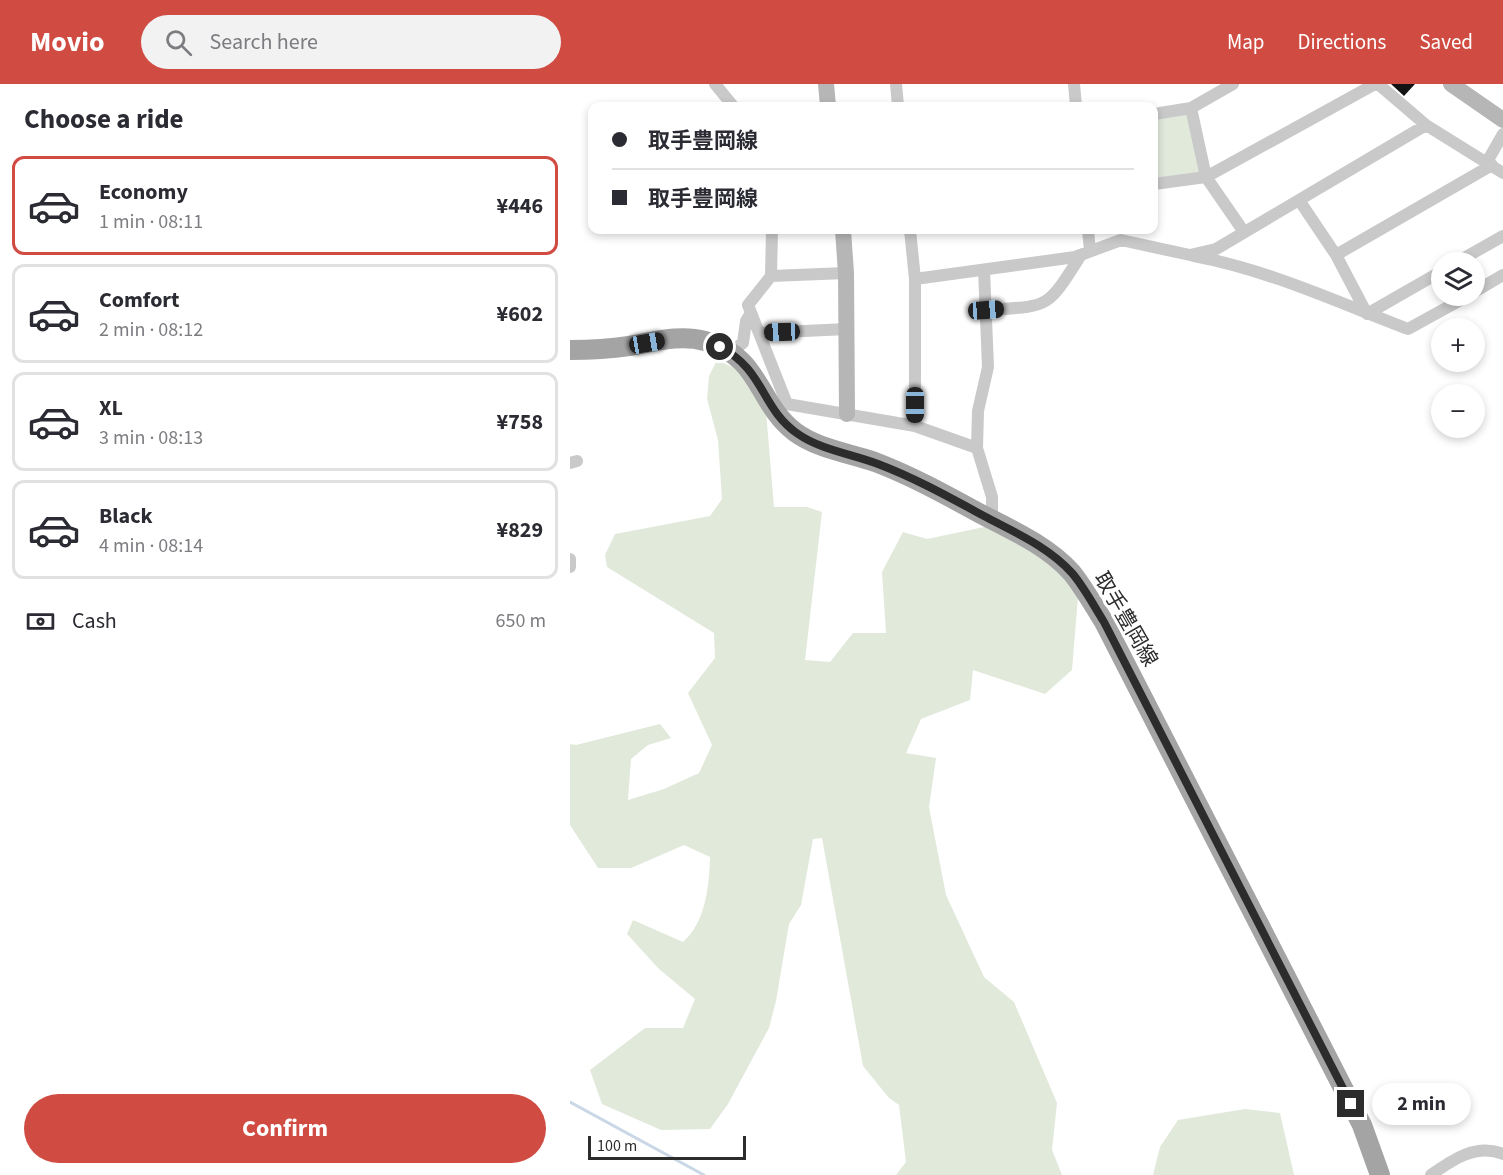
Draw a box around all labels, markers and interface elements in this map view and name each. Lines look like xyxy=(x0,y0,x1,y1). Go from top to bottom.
search box xyxy=(141,15,561,69)
text: Movio xyxy=(30,22,105,62)
icon: search xyxy=(162,26,195,59)
text: Search here xyxy=(210,26,318,58)
text: Map xyxy=(1227,27,1265,57)
text: Directions xyxy=(1298,27,1386,57)
text: Saved xyxy=(1419,27,1473,57)
text: Choose a ride xyxy=(24,100,184,139)
text: 取手豊岡線 xyxy=(648,125,758,157)
text: Economy xyxy=(99,176,188,208)
icon: car xyxy=(27,179,81,233)
text: 取手豊岡線 xyxy=(648,183,758,215)
text: ¥446 xyxy=(497,190,543,222)
text: 1 min · 08:11 xyxy=(99,208,203,236)
map controls xyxy=(1431,252,1485,438)
button: layers xyxy=(1431,252,1485,306)
text: Comfort xyxy=(99,284,180,316)
icon: car xyxy=(27,287,81,341)
text: ¥602 xyxy=(497,298,543,330)
car xyxy=(967,300,1005,320)
text: 2 min · 08:12 xyxy=(99,316,203,344)
button: + xyxy=(1431,318,1485,372)
car xyxy=(764,322,800,342)
car xyxy=(628,331,666,355)
route start xyxy=(706,333,733,360)
button: − xyxy=(1431,384,1485,438)
car xyxy=(906,387,924,423)
text: XL xyxy=(99,392,123,424)
icon: car xyxy=(27,395,81,449)
text: ¥758 xyxy=(497,406,543,438)
text: 3 min · 08:13 xyxy=(99,424,203,452)
text: Black xyxy=(99,500,153,532)
icon: car xyxy=(27,503,81,557)
text: ¥829 xyxy=(497,514,543,546)
text: 4 min · 08:14 xyxy=(99,532,203,560)
street label: 取手豊岡線 xyxy=(1087,566,1165,672)
icon: cash xyxy=(24,605,57,638)
text: Cash xyxy=(72,605,117,637)
text: 650 m xyxy=(496,607,546,635)
callout: 2 min xyxy=(1372,1083,1471,1125)
route end xyxy=(1337,1090,1364,1117)
text: 2 min xyxy=(1397,1090,1446,1118)
button: Confirm xyxy=(24,1094,546,1163)
scale bar xyxy=(588,1133,746,1160)
text: 100 m xyxy=(597,1135,637,1157)

